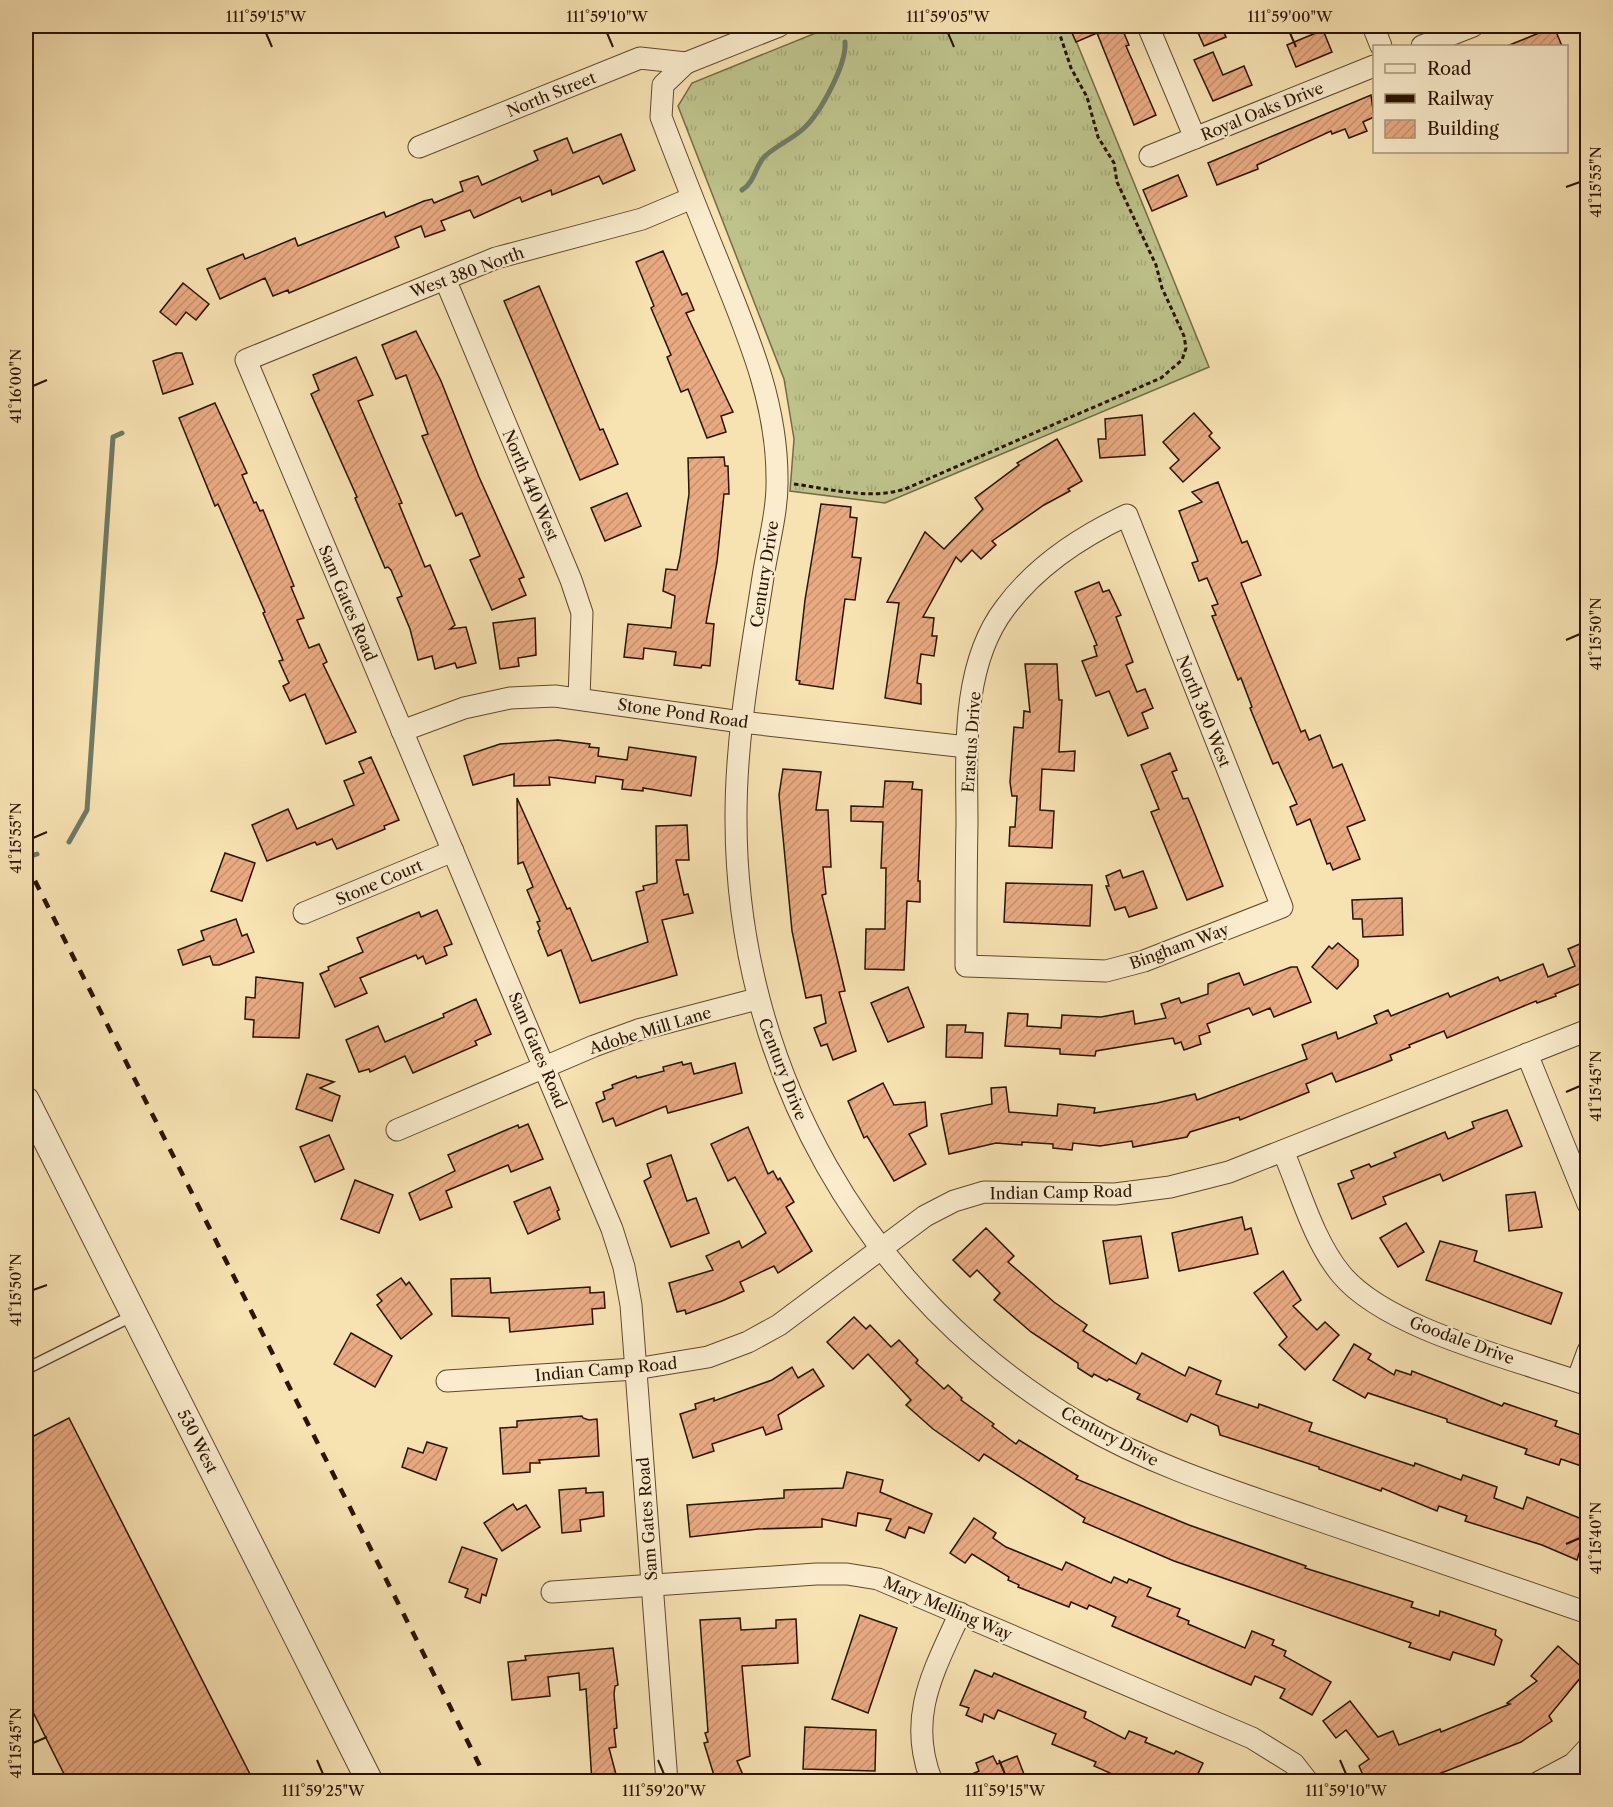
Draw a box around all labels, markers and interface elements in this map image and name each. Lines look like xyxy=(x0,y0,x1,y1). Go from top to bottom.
text: 111°59'15"W xyxy=(226,7,307,26)
text: 111°59'10"W xyxy=(566,7,648,26)
text: 111°59'05"W xyxy=(906,7,990,26)
text: 111°59'00"W xyxy=(1248,7,1333,26)
legend xyxy=(1373,45,1568,153)
text: Road xyxy=(1427,58,1472,80)
street label: North Street xyxy=(503,67,599,121)
street label: Royal Oaks Drive xyxy=(1198,77,1326,145)
text: Railway xyxy=(1427,88,1495,110)
text: Building xyxy=(1427,118,1499,140)
text: 41°15'55"N xyxy=(1586,146,1605,218)
street label: West 380 North xyxy=(406,242,527,302)
text: 41°16'00"N xyxy=(6,349,25,423)
street label: North 440 West xyxy=(499,426,564,544)
street label: Century Drive xyxy=(746,519,782,629)
street label: Sam Gates Road xyxy=(315,542,381,664)
text: 41°15'50"N xyxy=(1586,597,1605,671)
street label: North 360 West xyxy=(1172,652,1236,770)
street label: Erastus Drive xyxy=(957,691,985,793)
street label: Stone Pond Road xyxy=(616,694,750,732)
text: 41°15'55"N xyxy=(6,802,25,874)
street label: Stone Court xyxy=(332,855,426,909)
street label: Bingham Way xyxy=(1126,918,1233,973)
street label: Sam Gates Road xyxy=(505,989,571,1111)
street label: Adobe Mill Lane xyxy=(586,1002,714,1058)
street label: Century Drive xyxy=(754,1015,812,1123)
text: 41°15'45"N xyxy=(1586,1050,1605,1122)
street label: Indian Camp Road xyxy=(989,1181,1133,1203)
text: 41°15'50"N xyxy=(6,1253,25,1327)
street label: Goodale Drive xyxy=(1407,1312,1517,1368)
street label: Indian Camp Road xyxy=(534,1353,678,1385)
street label: Century Drive xyxy=(1058,1402,1162,1470)
street label: 530 West xyxy=(173,1406,223,1477)
street label: Sam Gates Road xyxy=(633,1456,661,1581)
text: 41°15'40"N xyxy=(1586,1502,1605,1574)
street label: Mary Melling Way xyxy=(880,1572,1016,1645)
text: 41°15'45"N xyxy=(6,1707,25,1779)
text: 111°59'25"W xyxy=(282,1781,365,1800)
text: 111°59'20"W xyxy=(622,1781,707,1800)
text: 111°59'15"W xyxy=(965,1781,1046,1800)
text: 111°59'10"W xyxy=(1305,1781,1387,1800)

